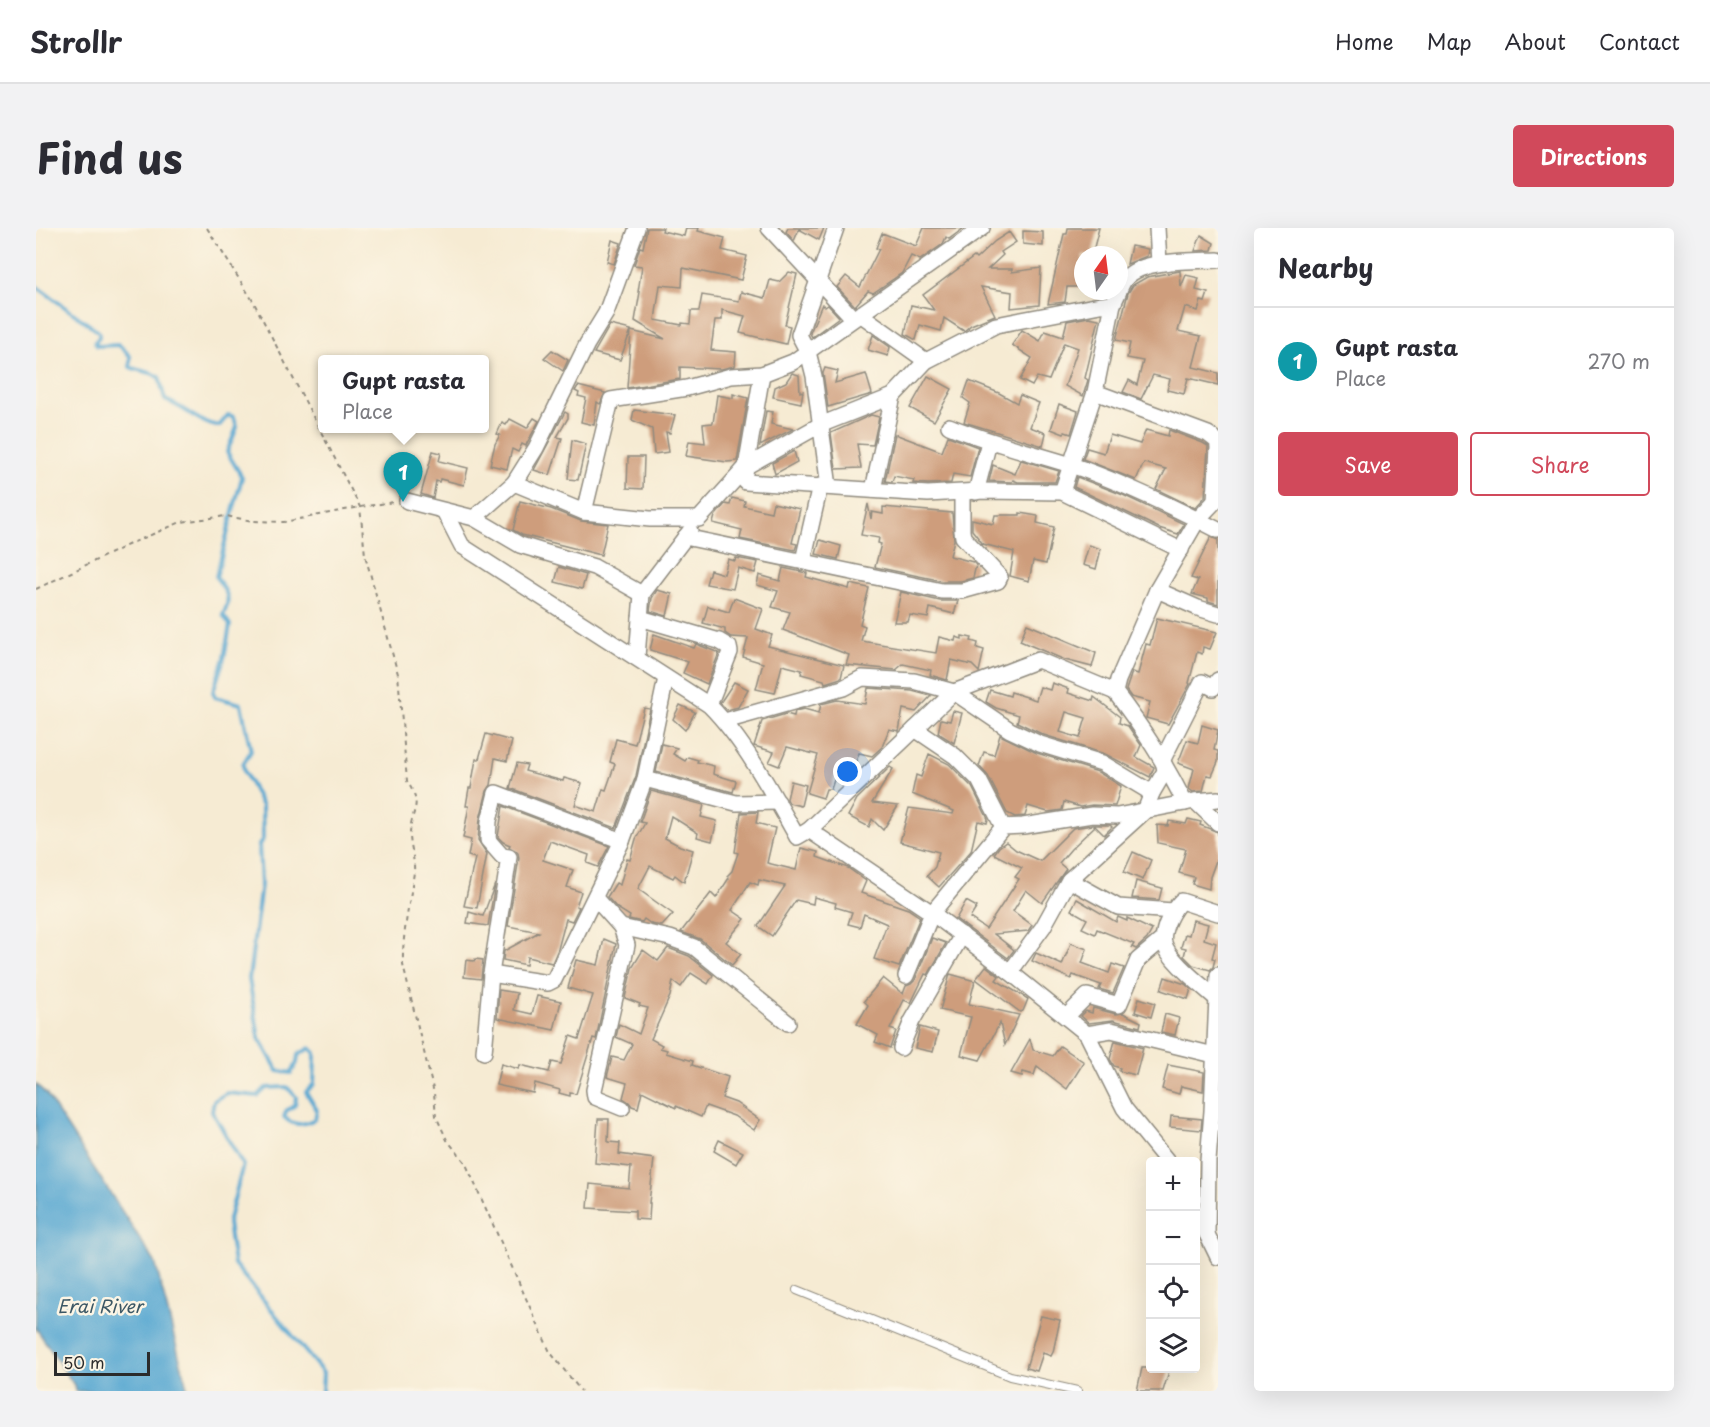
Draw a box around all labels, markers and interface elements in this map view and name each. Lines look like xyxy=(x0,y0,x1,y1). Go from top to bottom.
text: Strollr xyxy=(30,20,122,63)
text: Home xyxy=(1335,25,1394,57)
text: Map xyxy=(1427,25,1472,57)
text: About xyxy=(1505,25,1566,57)
text: Contact xyxy=(1599,25,1680,57)
text: Find us xyxy=(36,125,183,188)
button: Directions xyxy=(1513,125,1674,187)
north arrow xyxy=(1074,246,1128,300)
text: Nearby xyxy=(1278,248,1373,287)
text: Gupt rasta xyxy=(1335,330,1458,363)
text: 1 xyxy=(1293,346,1302,376)
text: 270 m xyxy=(1587,346,1650,376)
popup xyxy=(318,355,489,433)
text: Gupt rasta xyxy=(342,363,465,396)
text: Place xyxy=(1335,363,1386,393)
text: Place xyxy=(342,396,393,426)
button: Save xyxy=(1278,432,1458,496)
button: Share xyxy=(1470,432,1650,496)
pin: 1 xyxy=(384,452,422,502)
your location xyxy=(833,757,862,786)
map controls xyxy=(1146,1157,1200,1373)
button: + xyxy=(1146,1157,1200,1211)
button: − xyxy=(1146,1211,1200,1265)
button: locate xyxy=(1146,1265,1200,1319)
water label: Erai River xyxy=(57,1292,145,1319)
button: layers xyxy=(1146,1319,1200,1373)
scale bar xyxy=(54,1349,150,1376)
text: 50 m xyxy=(63,1350,104,1374)

